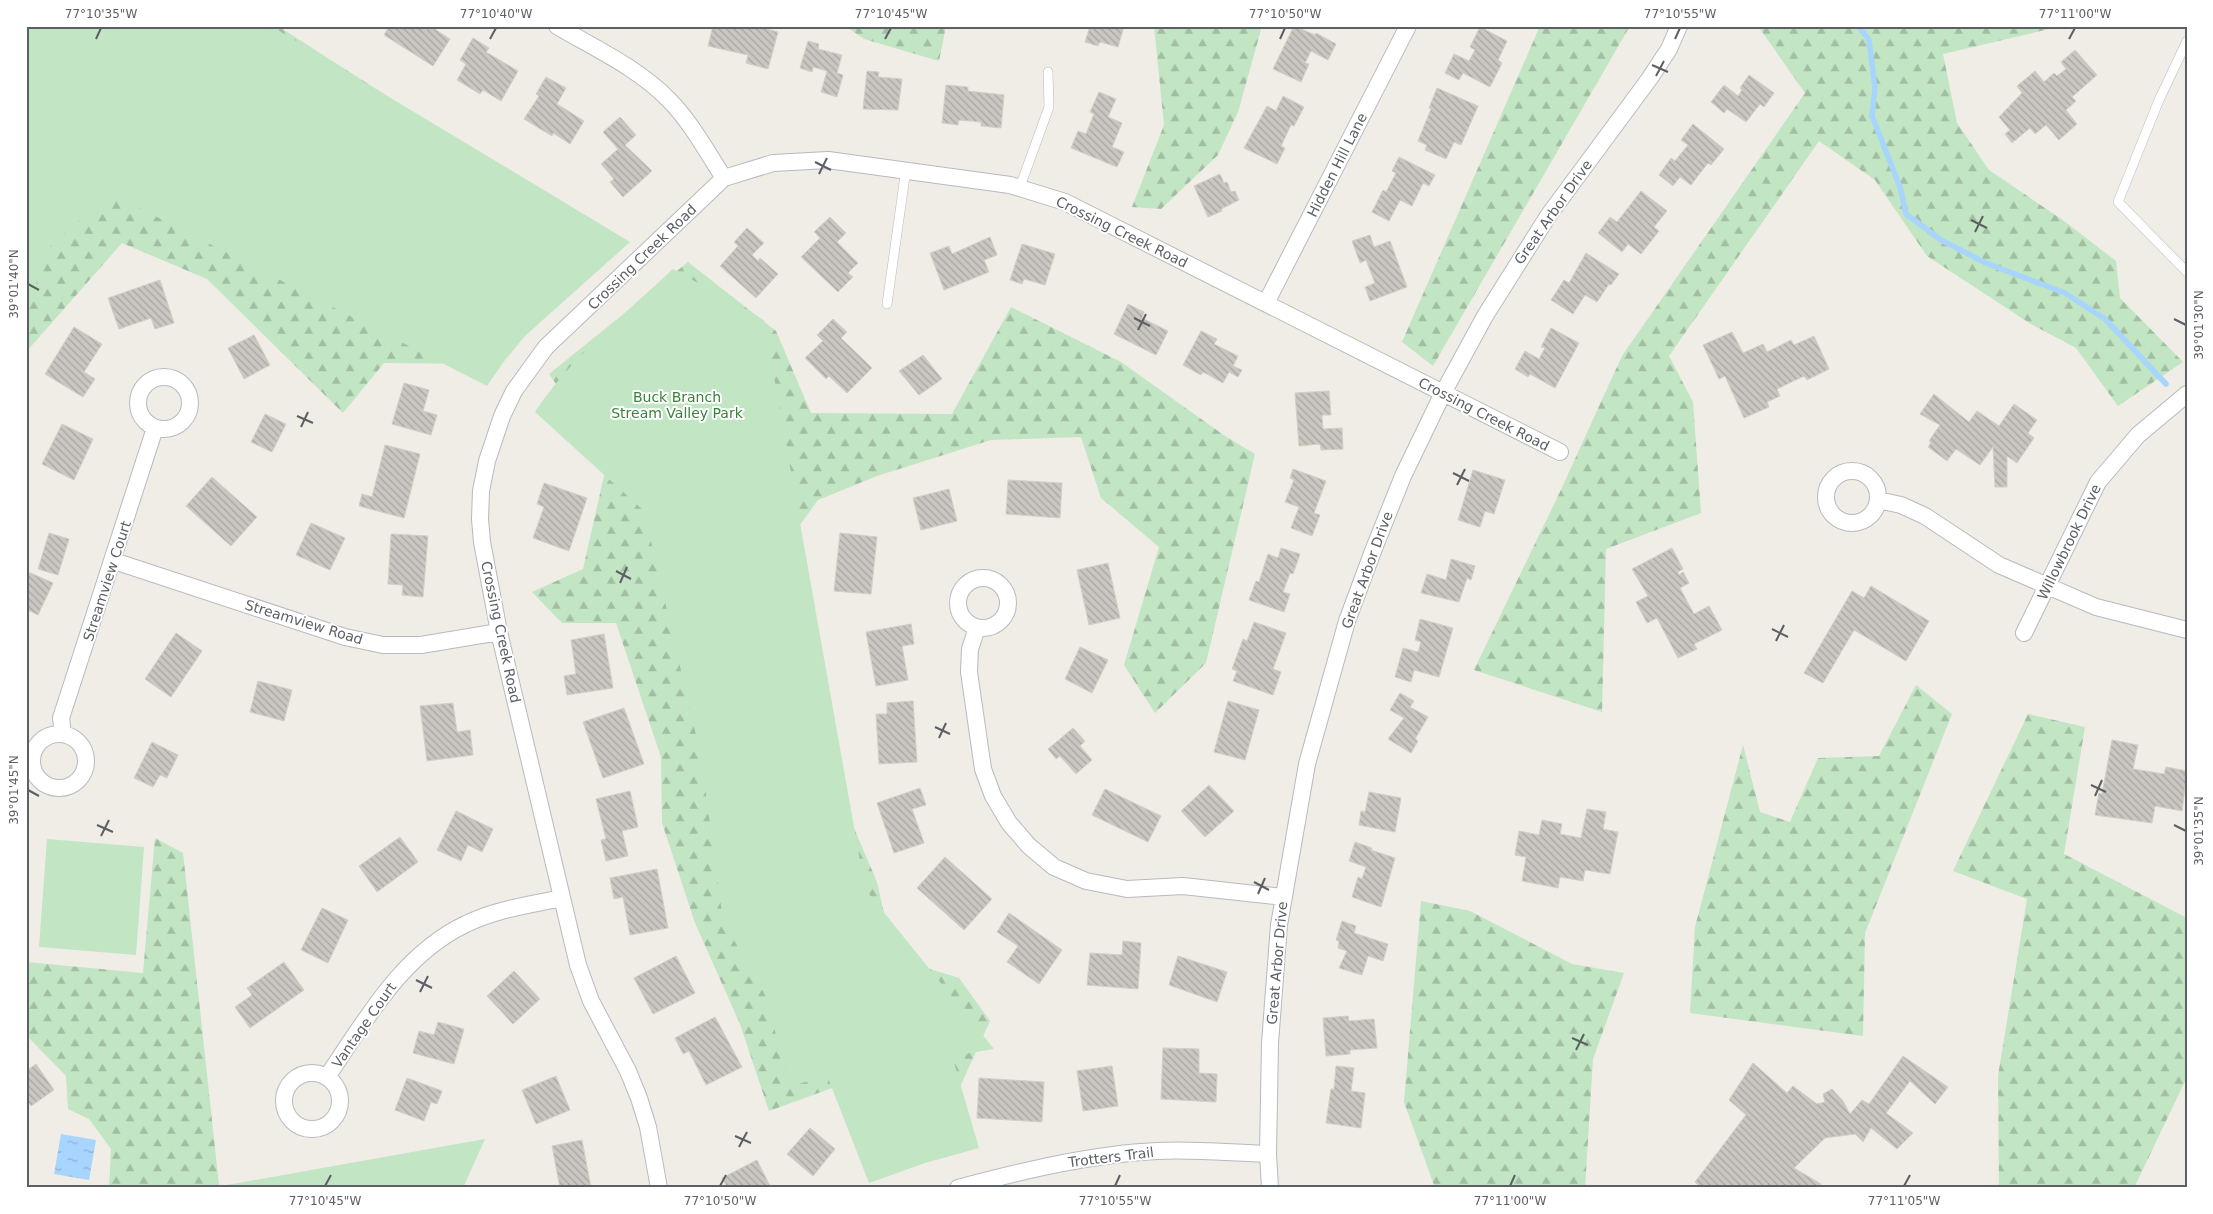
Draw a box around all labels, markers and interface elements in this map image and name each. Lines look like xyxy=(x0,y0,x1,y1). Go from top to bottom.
text: 77°10'35"W xyxy=(65,7,137,21)
text: 77°10'40"W xyxy=(460,7,532,21)
text: 77°10'45"W xyxy=(855,7,927,21)
text: 77°10'50"W xyxy=(1249,7,1321,21)
text: 77°10'55"W xyxy=(1644,7,1716,21)
text: 77°11'00"W xyxy=(2039,7,2111,21)
street label: Hidden Hill Lane xyxy=(1304,110,1370,220)
street label: Great Arbor Drive xyxy=(1511,157,1595,267)
street label: Crossing Creek Road xyxy=(1053,193,1191,271)
street label: Crossing Creek Road xyxy=(584,201,700,313)
text: 39°01'40"N xyxy=(7,249,21,319)
text: 39°01'30"N xyxy=(2192,290,2206,360)
street label: Crossing Creek Road xyxy=(1416,374,1552,454)
park label: Buck Branch Stream Valley Park xyxy=(611,389,744,421)
street label: Willowbrook Drive xyxy=(2034,482,2104,602)
street label: Great Arbor Drive xyxy=(1338,509,1396,631)
street label: Streamview Court xyxy=(80,518,134,643)
street label: Crossing Creek Road xyxy=(478,560,524,704)
street label: Streamview Road xyxy=(243,596,365,648)
text: 39°01'45"N xyxy=(7,755,21,825)
text: 39°01'35"N xyxy=(2192,796,2206,866)
street label: Great Arbor Drive xyxy=(1264,901,1290,1025)
street label: Vantage Court xyxy=(329,979,400,1071)
street label: Trotters Trail xyxy=(1066,1144,1155,1170)
text: 77°10'45"W xyxy=(289,1194,361,1208)
text: 77°10'50"W xyxy=(684,1194,756,1208)
text: 77°10'55"W xyxy=(1079,1194,1151,1208)
text: 77°11'00"W xyxy=(1474,1194,1546,1208)
text: 77°11'05"W xyxy=(1868,1194,1940,1208)

